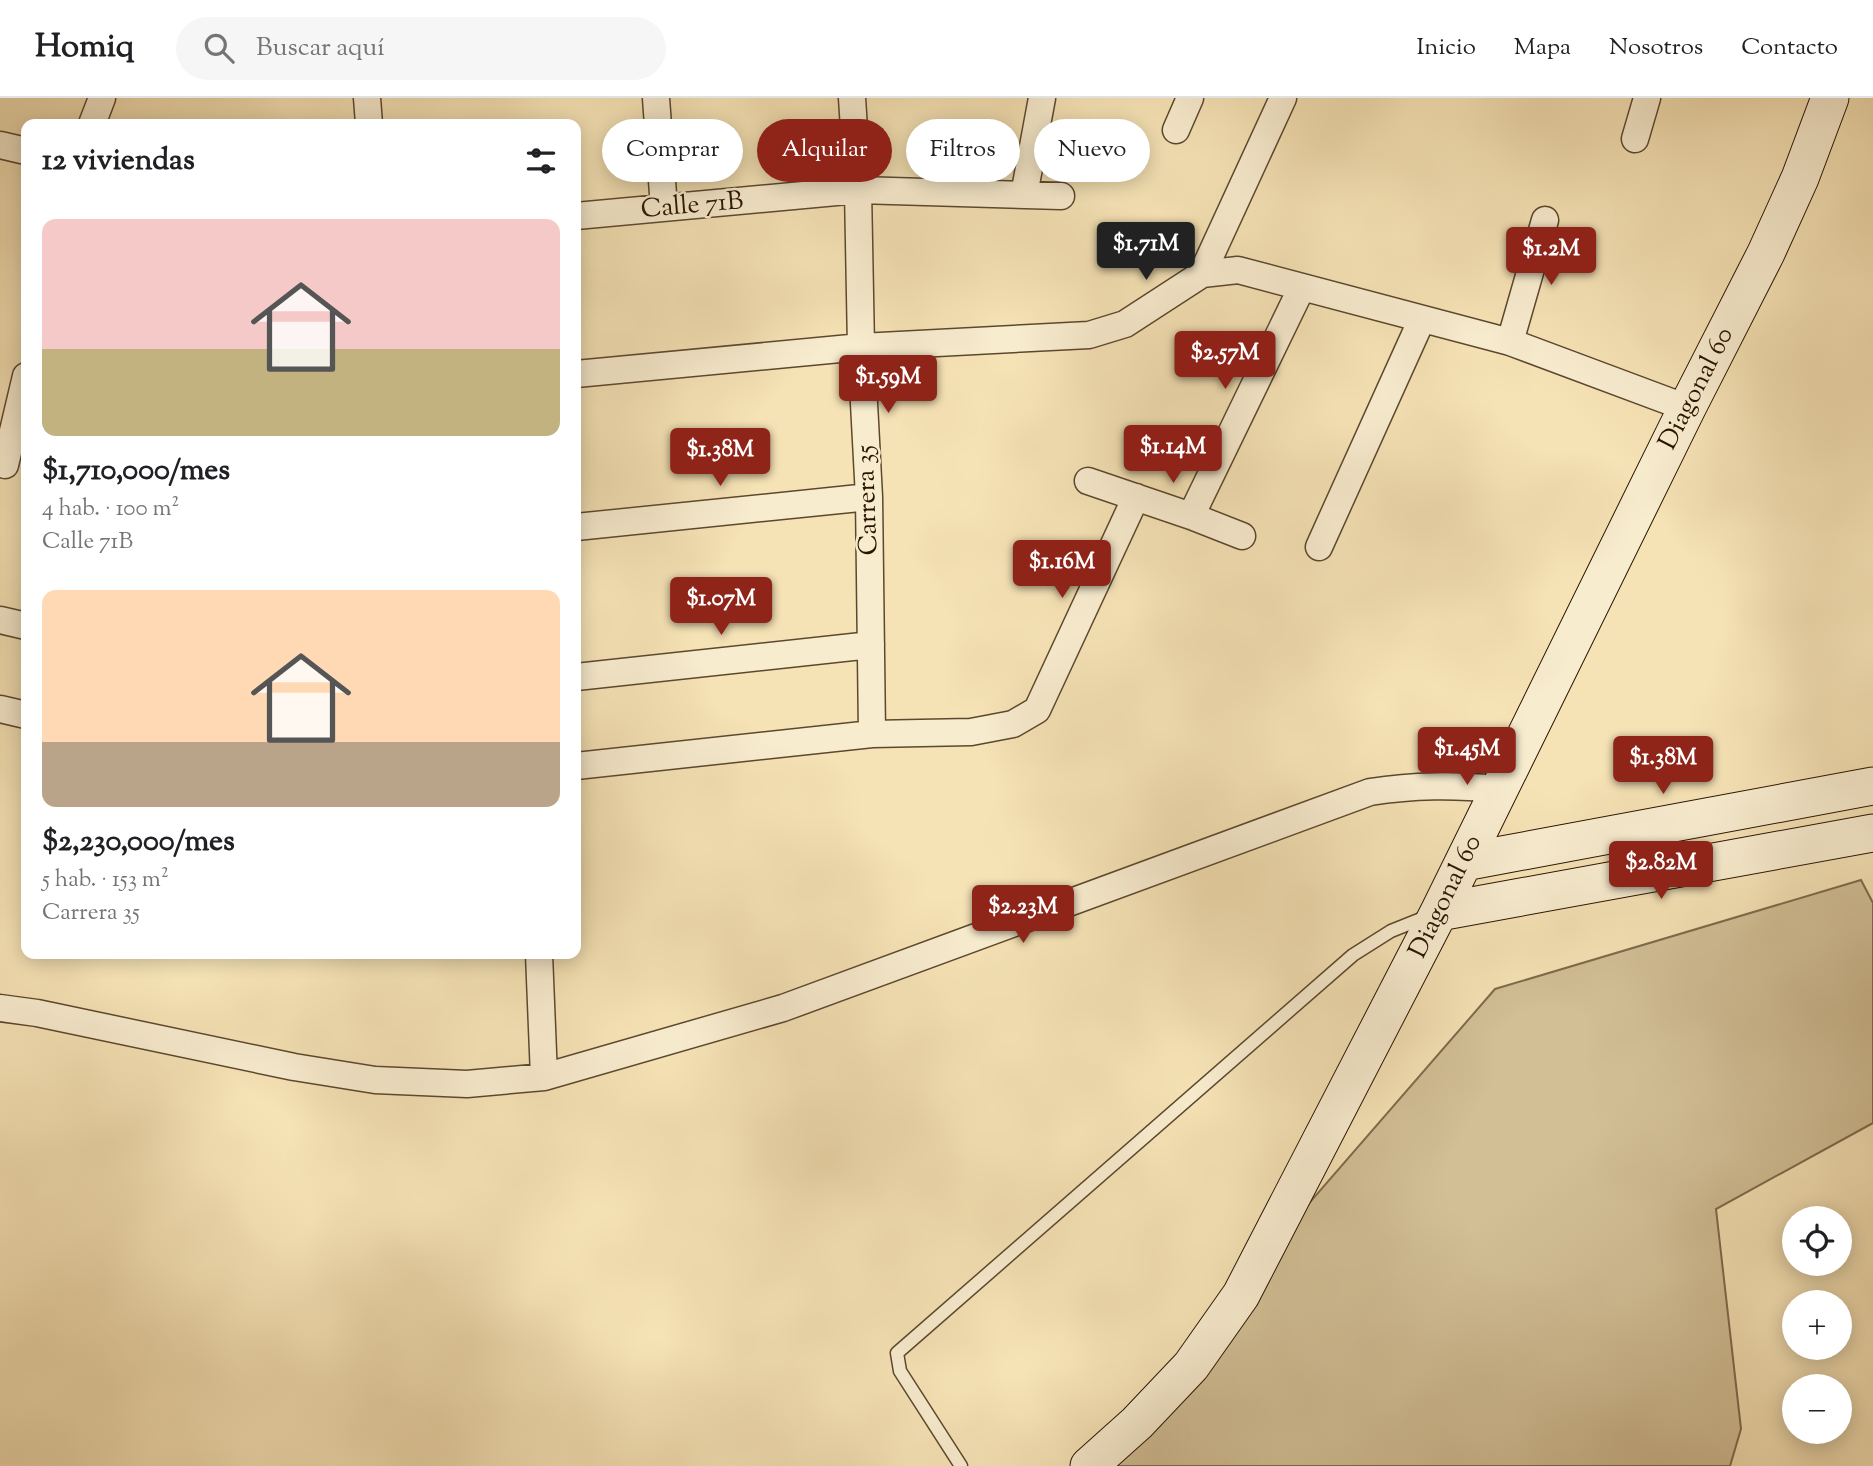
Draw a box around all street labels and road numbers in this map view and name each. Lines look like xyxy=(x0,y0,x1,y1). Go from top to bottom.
street label: Calle 71B xyxy=(639,183,745,229)
street label: Diagonal 60 xyxy=(1650,321,1744,457)
street label: Carrera 35 xyxy=(848,444,888,556)
street label: Diagonal 60 xyxy=(1400,829,1492,965)

